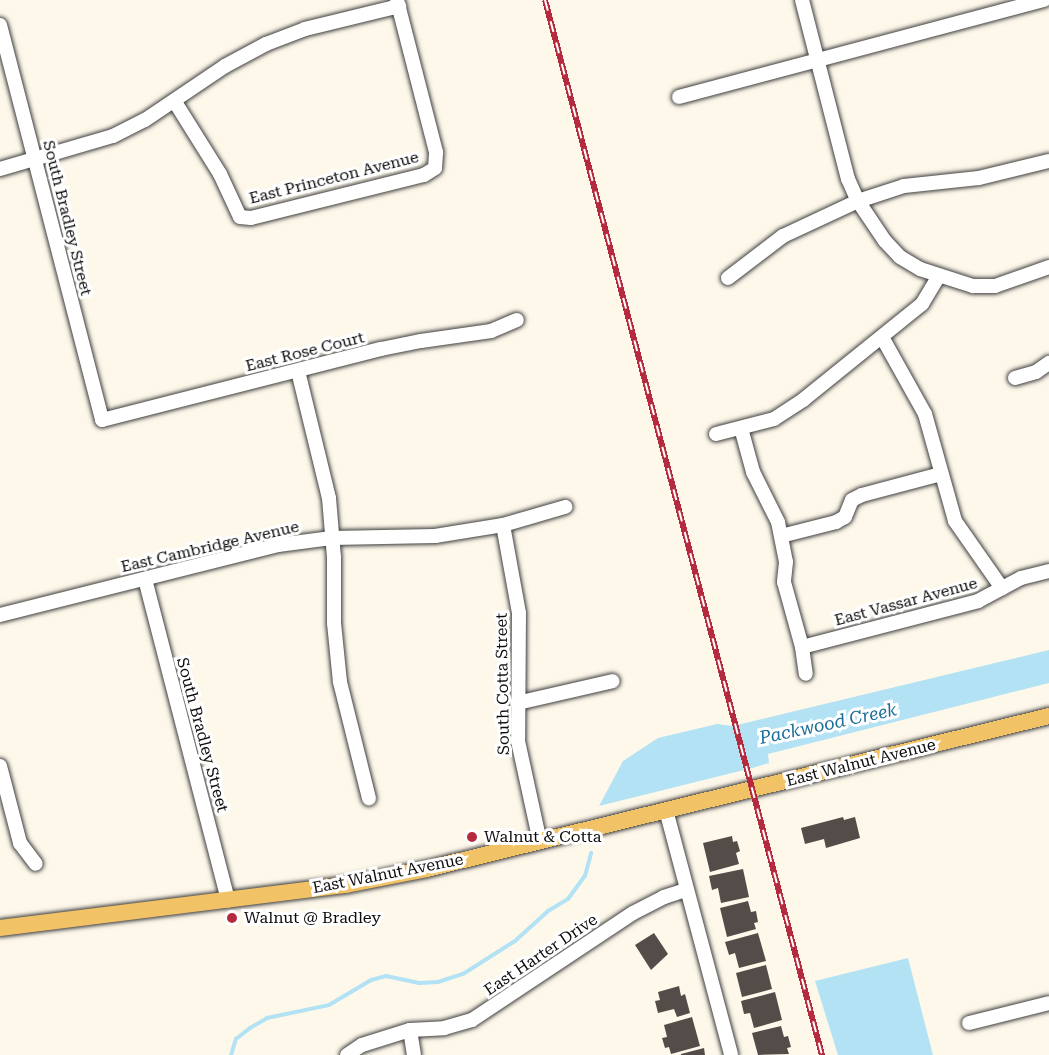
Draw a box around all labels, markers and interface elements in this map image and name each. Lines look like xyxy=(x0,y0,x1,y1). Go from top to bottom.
street label: South Bradley Street xyxy=(38,138,96,298)
street label: East Princeton Avenue xyxy=(247,148,421,208)
street label: East Rose Court xyxy=(244,328,366,376)
street label: East Cambridge Avenue xyxy=(119,517,301,577)
street label: East Vassar Avenue xyxy=(832,574,980,630)
street label: South Cotta Street xyxy=(492,613,514,755)
street label: South Bradley Street xyxy=(172,656,232,814)
water label: Packwood Creek xyxy=(757,699,899,749)
street label: East Walnut Avenue xyxy=(784,735,938,791)
place label: Walnut & Cotta xyxy=(484,827,601,847)
marker: Walnut & Cotta xyxy=(465,830,479,844)
street label: East Walnut Avenue xyxy=(311,850,465,898)
place label: Walnut @ Bradley xyxy=(244,908,381,928)
street label: East Harter Drive xyxy=(481,910,601,1000)
marker: Walnut @ Bradley xyxy=(225,911,239,925)

